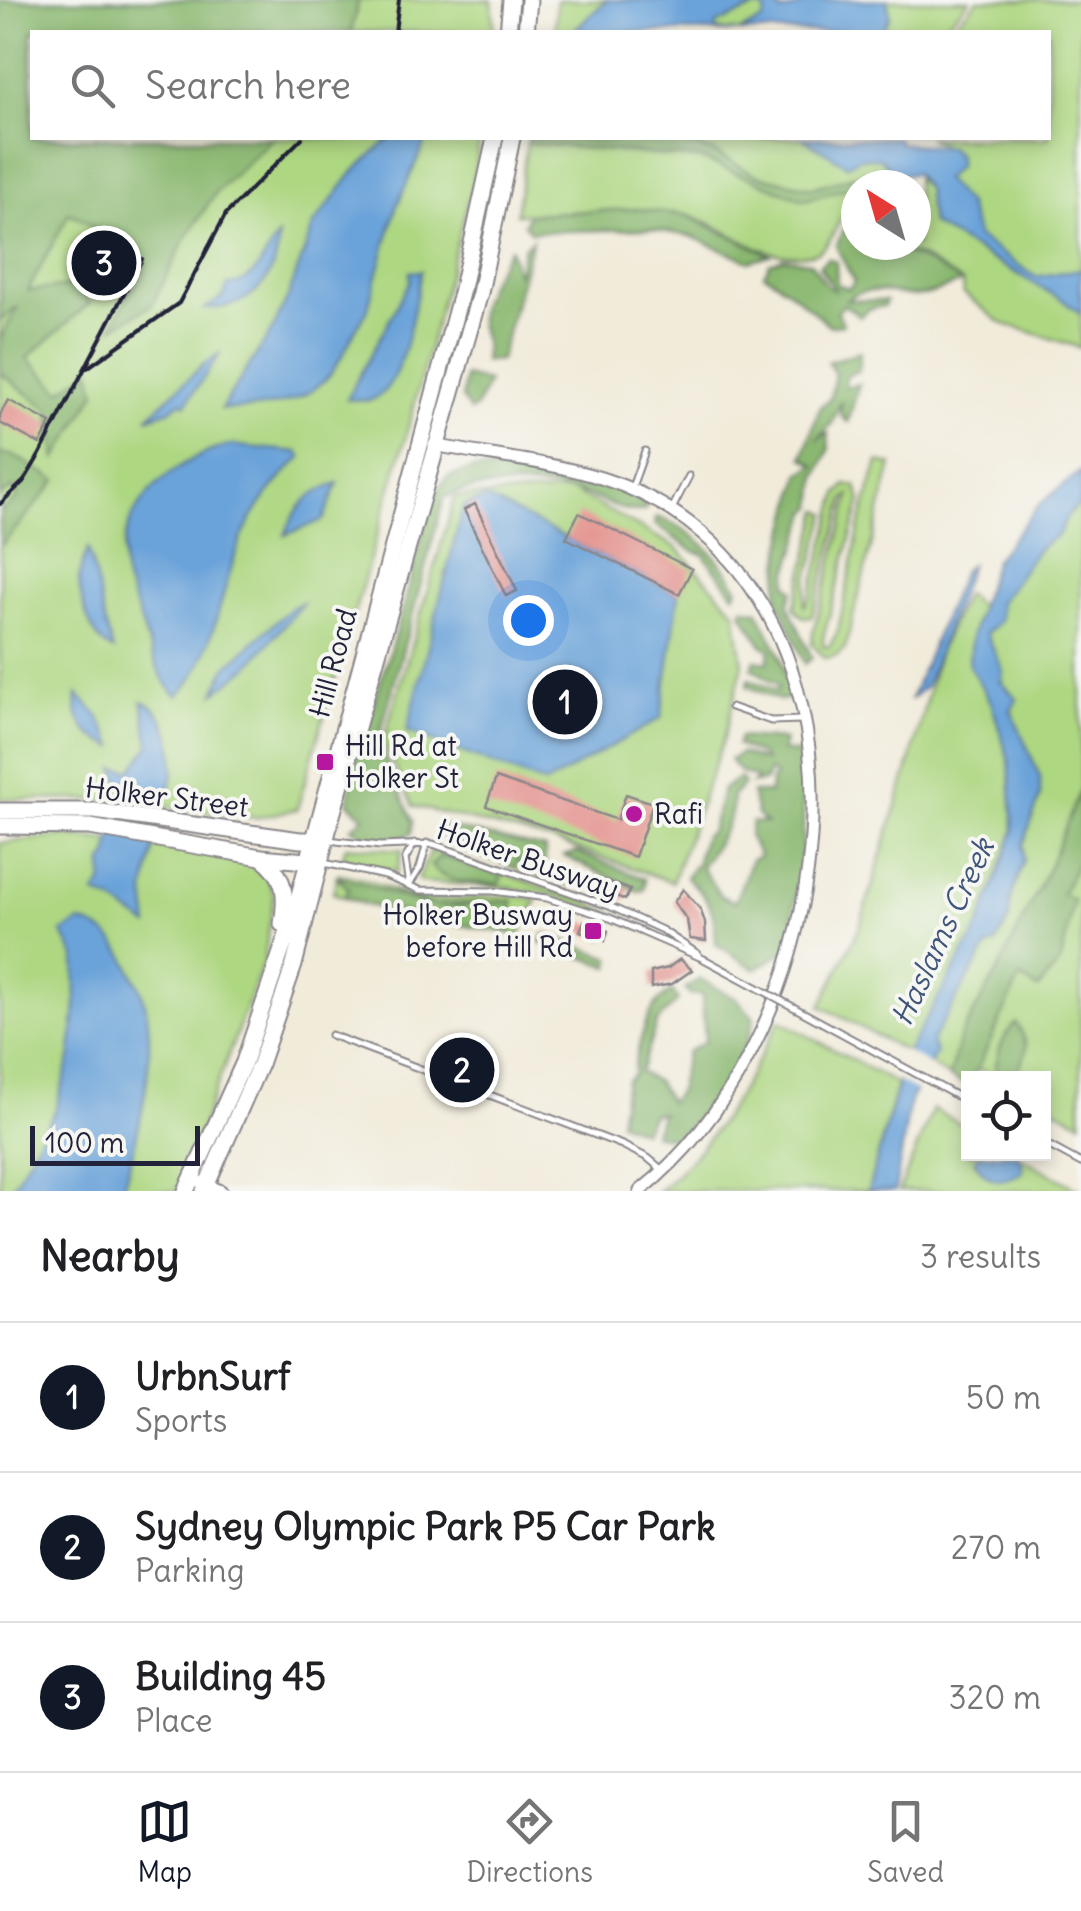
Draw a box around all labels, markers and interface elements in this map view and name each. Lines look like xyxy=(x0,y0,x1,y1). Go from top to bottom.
search box xyxy=(30,30,1051,140)
icon: search xyxy=(65,58,120,113)
text: Search here xyxy=(145,62,351,109)
north arrow xyxy=(841,170,931,260)
pin: 3 xyxy=(72,226,136,300)
your location xyxy=(503,595,554,646)
street label: Hill Road xyxy=(301,605,365,721)
pin: 1 xyxy=(532,664,598,740)
place label: Hill Rd at Holker St xyxy=(345,728,459,796)
marker: Hill Rd at Holker St xyxy=(314,751,336,773)
street label: Holker Street xyxy=(83,769,251,825)
place label: Rafi xyxy=(654,796,703,832)
marker: Rafi xyxy=(623,803,645,825)
street label: Holker Busway xyxy=(432,811,624,907)
water label: Haslams Creek xyxy=(882,831,1003,1031)
place label: Holker Busway before Hill Rd xyxy=(382,897,573,965)
marker: Holker Busway before Hill Rd xyxy=(582,920,604,942)
pin: 2 xyxy=(430,1032,494,1108)
map controls xyxy=(961,1071,1051,1161)
button: locate xyxy=(961,1071,1051,1161)
scale bar xyxy=(30,1121,200,1166)
text: 100 m xyxy=(45,1125,124,1161)
text: Nearby xyxy=(40,1230,179,1282)
text: 3 results xyxy=(920,1236,1041,1277)
text: UrbnSurf xyxy=(135,1353,290,1400)
text: 1 xyxy=(66,1377,79,1418)
text: 50 m xyxy=(966,1377,1041,1418)
text: Sports xyxy=(135,1400,227,1441)
text: Sydney Olympic Park P5 Car Park xyxy=(135,1503,715,1550)
text: 2 xyxy=(64,1527,81,1568)
text: 270 m xyxy=(951,1527,1041,1568)
text: Parking xyxy=(135,1550,245,1591)
text: Building 45 xyxy=(135,1653,326,1700)
text: 3 xyxy=(63,1677,82,1718)
text: 320 m xyxy=(949,1677,1041,1718)
text: Place xyxy=(135,1700,212,1741)
tab: Map xyxy=(137,1794,192,1890)
tab: Directions xyxy=(466,1794,593,1890)
tab: Saved xyxy=(867,1794,944,1890)

